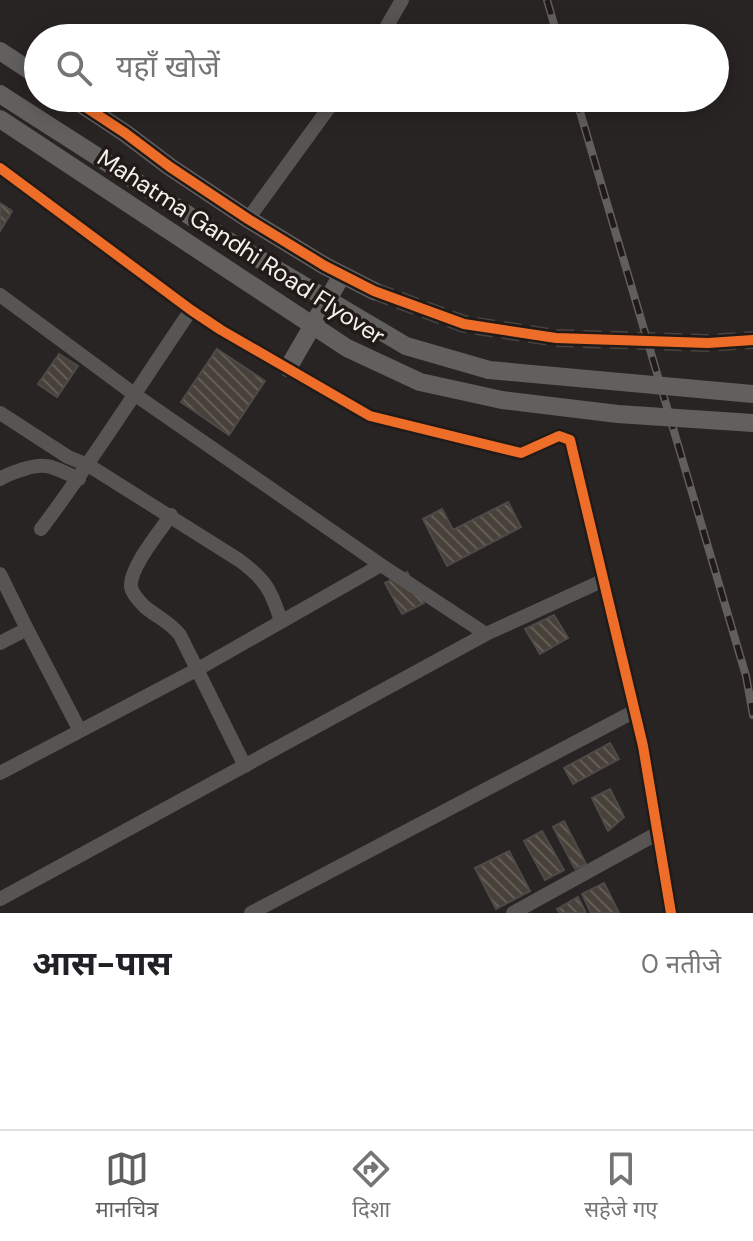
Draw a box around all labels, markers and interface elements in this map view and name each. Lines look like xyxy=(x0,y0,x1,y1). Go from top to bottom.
search box xyxy=(24,24,729,112)
icon: search xyxy=(52,46,96,90)
text: यहाँ खोजें xyxy=(116,47,220,86)
street label: Mahatma Gandhi Road Flyover xyxy=(92,142,391,351)
text: आस-पास xyxy=(32,941,172,986)
text: 0 नतीजे xyxy=(641,947,721,981)
tab: मानचित्र xyxy=(95,1147,158,1226)
tab: दिशा xyxy=(349,1147,393,1226)
tab: सहेजे गए xyxy=(584,1147,658,1226)

